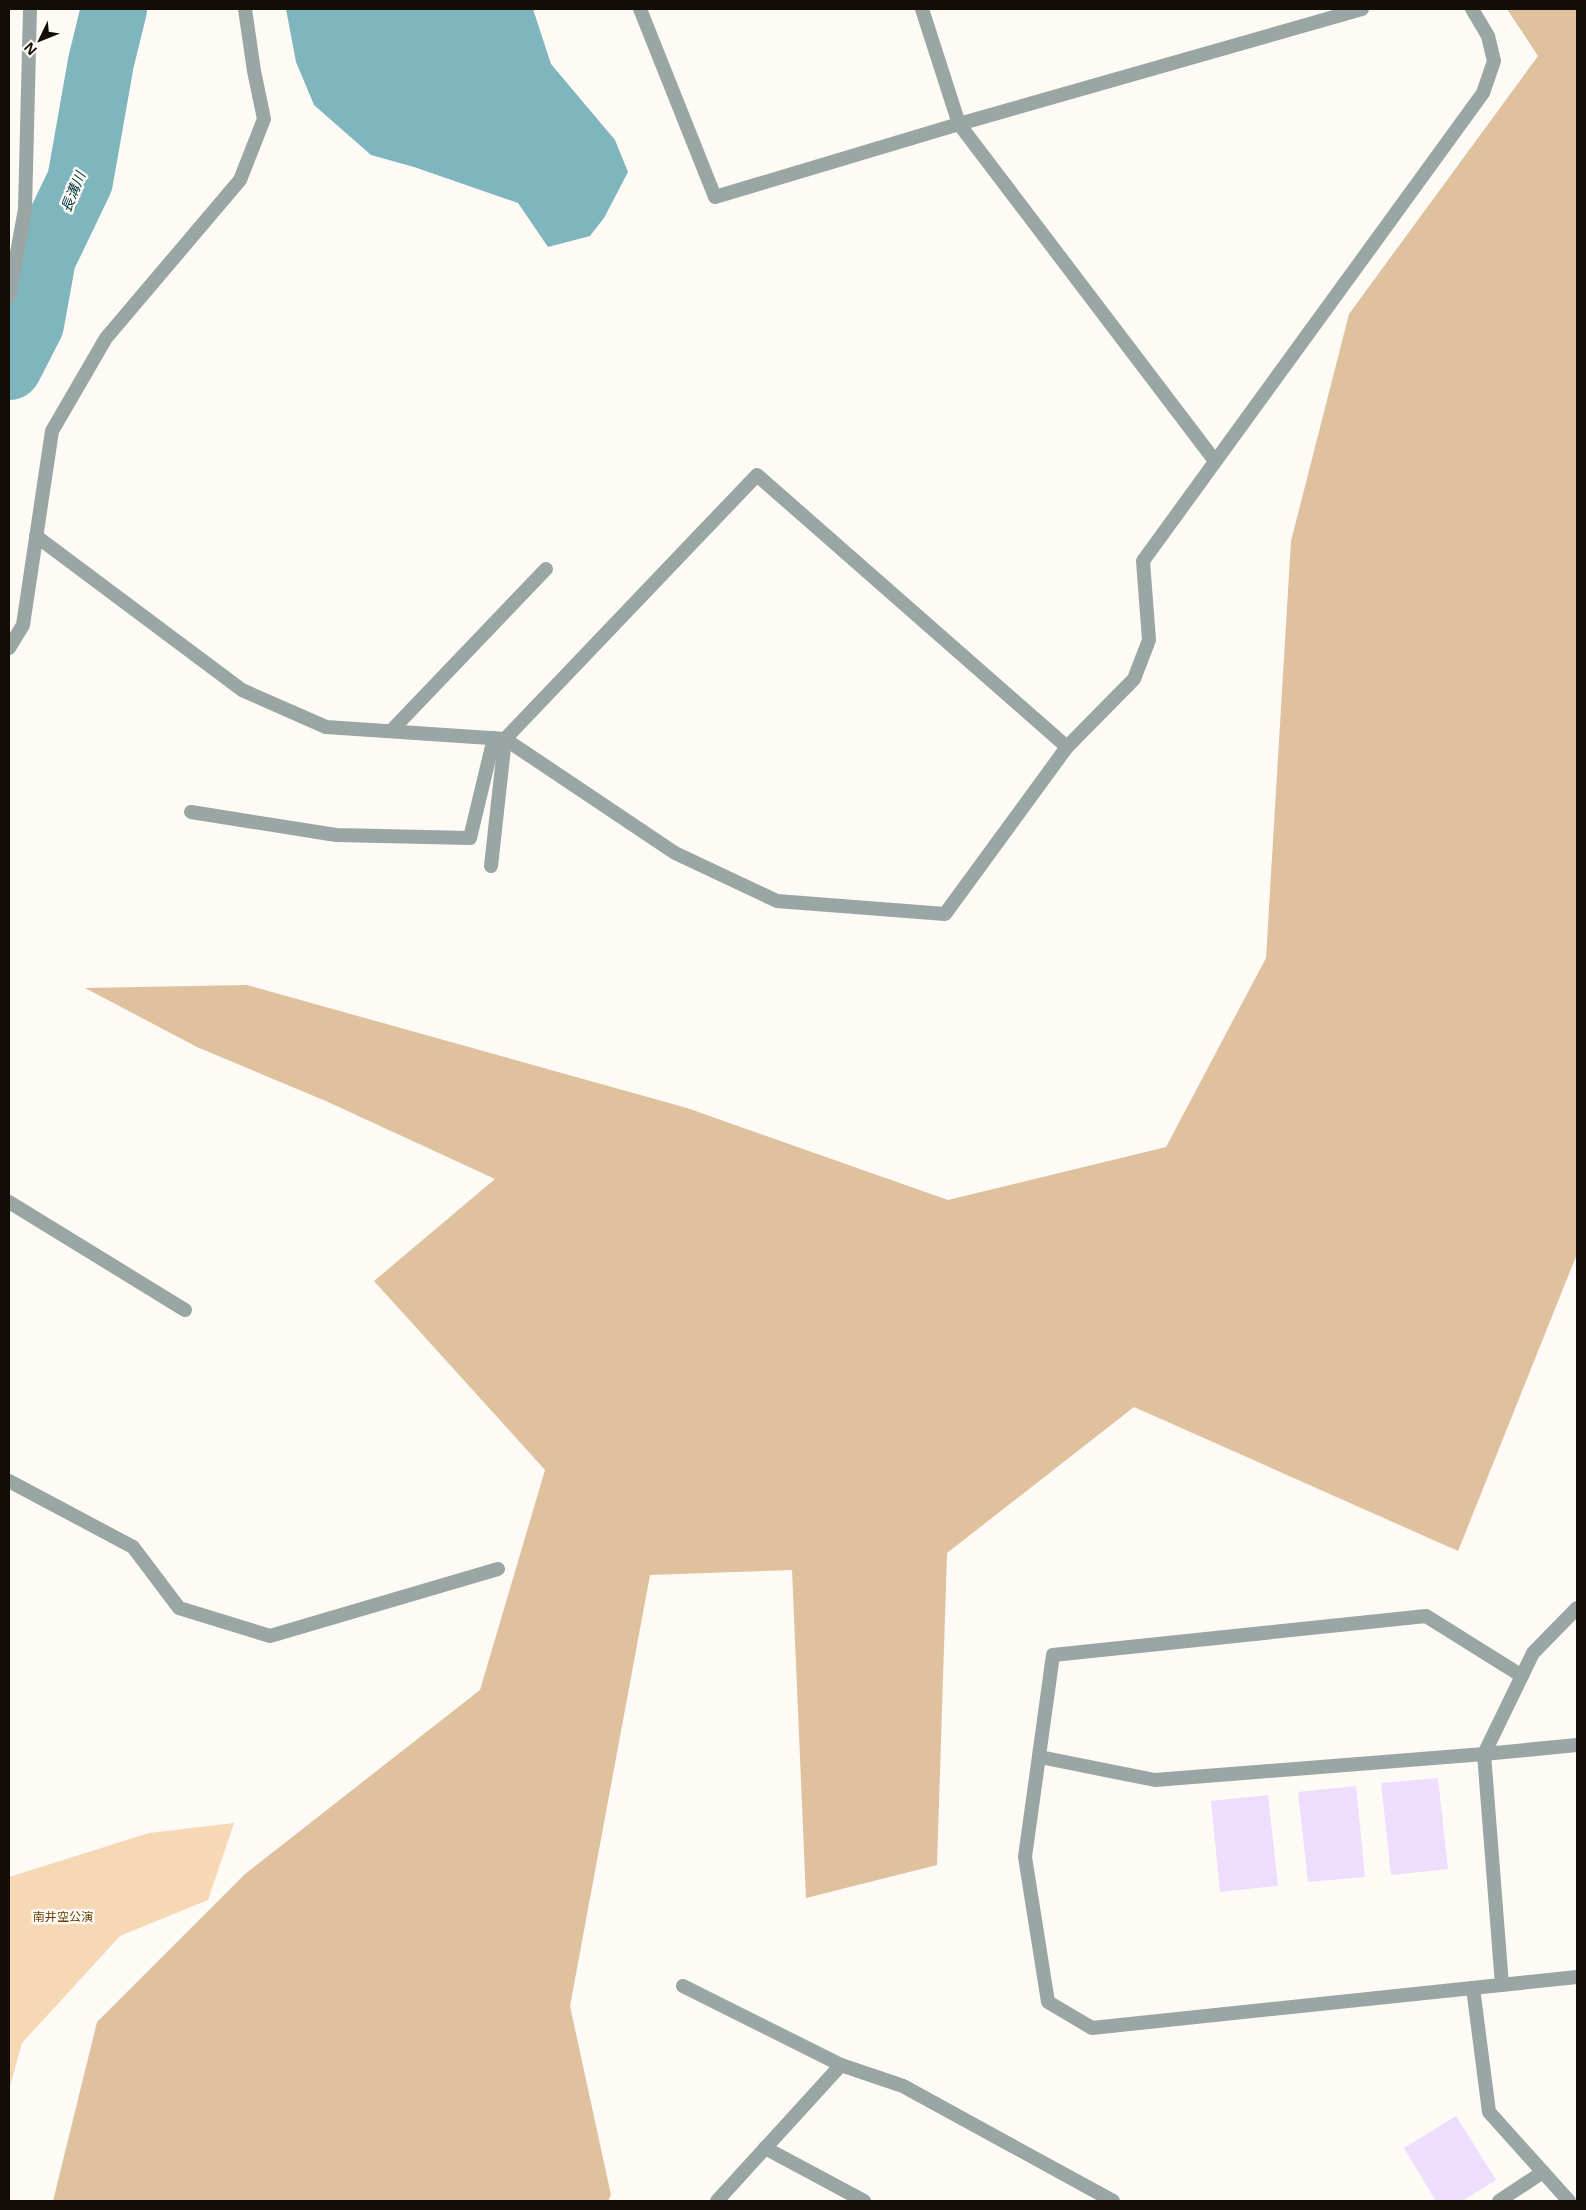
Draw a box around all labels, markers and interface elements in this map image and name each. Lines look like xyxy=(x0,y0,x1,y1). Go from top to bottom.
north arrow xyxy=(15,15,65,65)
text: N xyxy=(19,39,41,60)
water label: 長溝川 xyxy=(56,167,90,215)
park label: 南井空公演 xyxy=(33,1908,93,1925)

